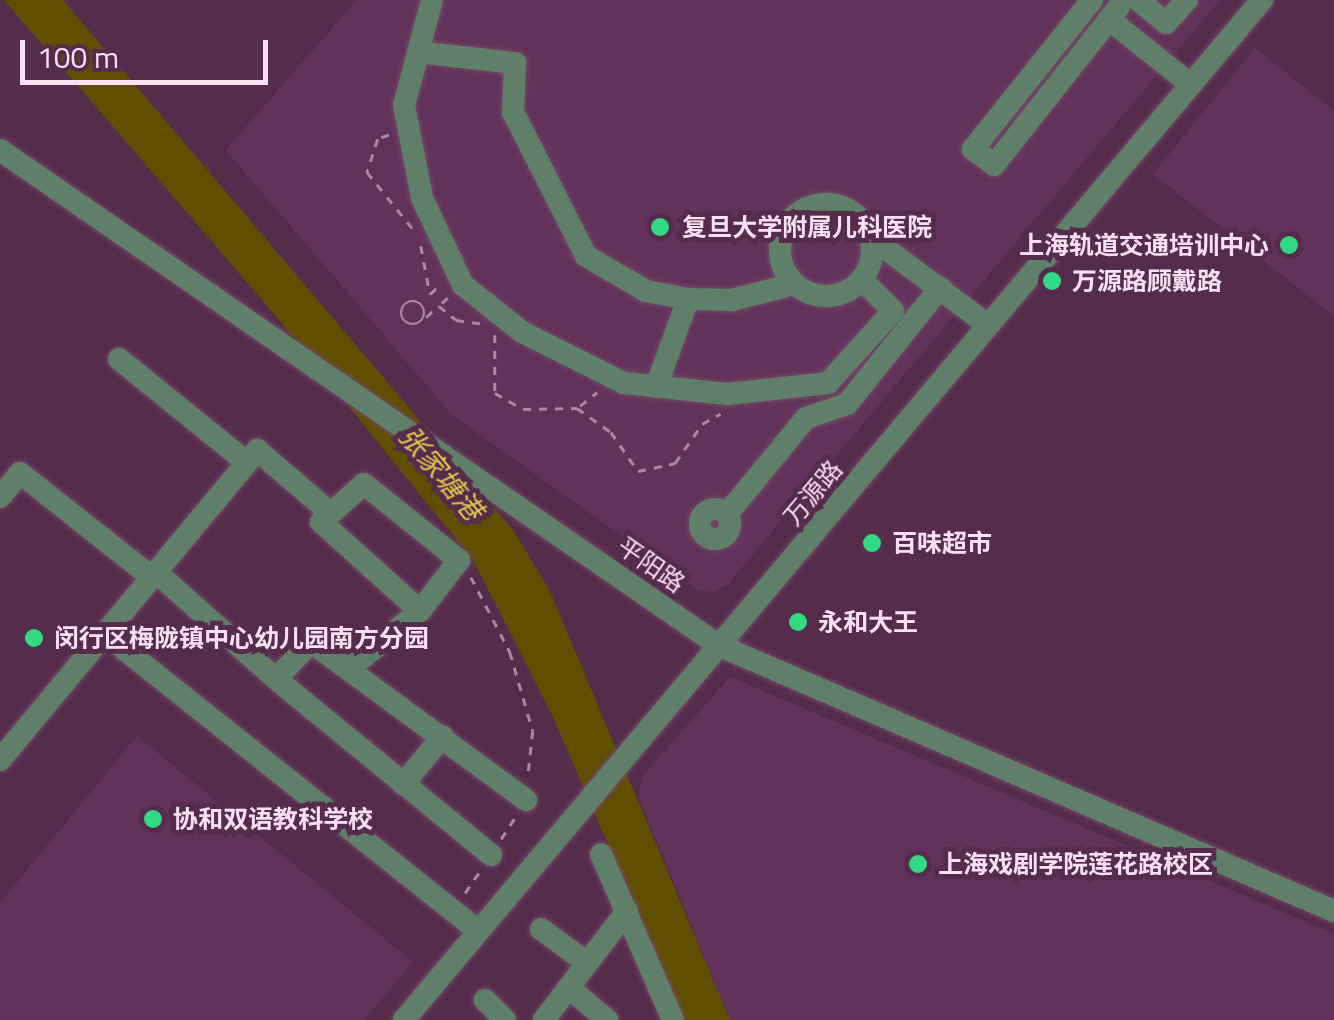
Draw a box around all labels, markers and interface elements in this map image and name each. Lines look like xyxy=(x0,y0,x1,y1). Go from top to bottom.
scale bar xyxy=(25,20,272,82)
text: 100 m xyxy=(37,34,119,80)
place label: 复旦大学附属儿科医院 xyxy=(682,212,932,242)
marker: 复旦大学附属儿科医院 xyxy=(647,214,673,240)
place label: 上海轨道交通培训中心 xyxy=(1019,230,1269,260)
marker: 上海轨道交通培训中心 xyxy=(1278,234,1300,256)
place label: 万源路顾戴路 xyxy=(1072,266,1222,296)
marker: 万源路顾戴路 xyxy=(1041,270,1063,292)
water label: 张家塘港 xyxy=(392,419,490,527)
street label: 万源路 xyxy=(777,455,849,531)
place label: 百味超市 xyxy=(892,528,992,558)
street label: 平阳路 xyxy=(612,531,690,599)
marker: 百味超市 xyxy=(861,532,883,554)
place label: 永和大王 xyxy=(818,607,918,637)
marker: 永和大王 xyxy=(787,611,809,633)
place label: 闵行区梅陇镇中心幼儿园南方分园 xyxy=(54,623,429,653)
marker: 闵行区梅陇镇中心幼儿园南方分园 xyxy=(23,627,45,649)
place label: 协和双语教科学校 xyxy=(173,804,373,834)
marker: 协和双语教科学校 xyxy=(142,808,164,830)
place label: 上海戏剧学院莲花路校区 xyxy=(938,849,1213,879)
marker: 上海戏剧学院莲花路校区 xyxy=(907,853,929,875)

